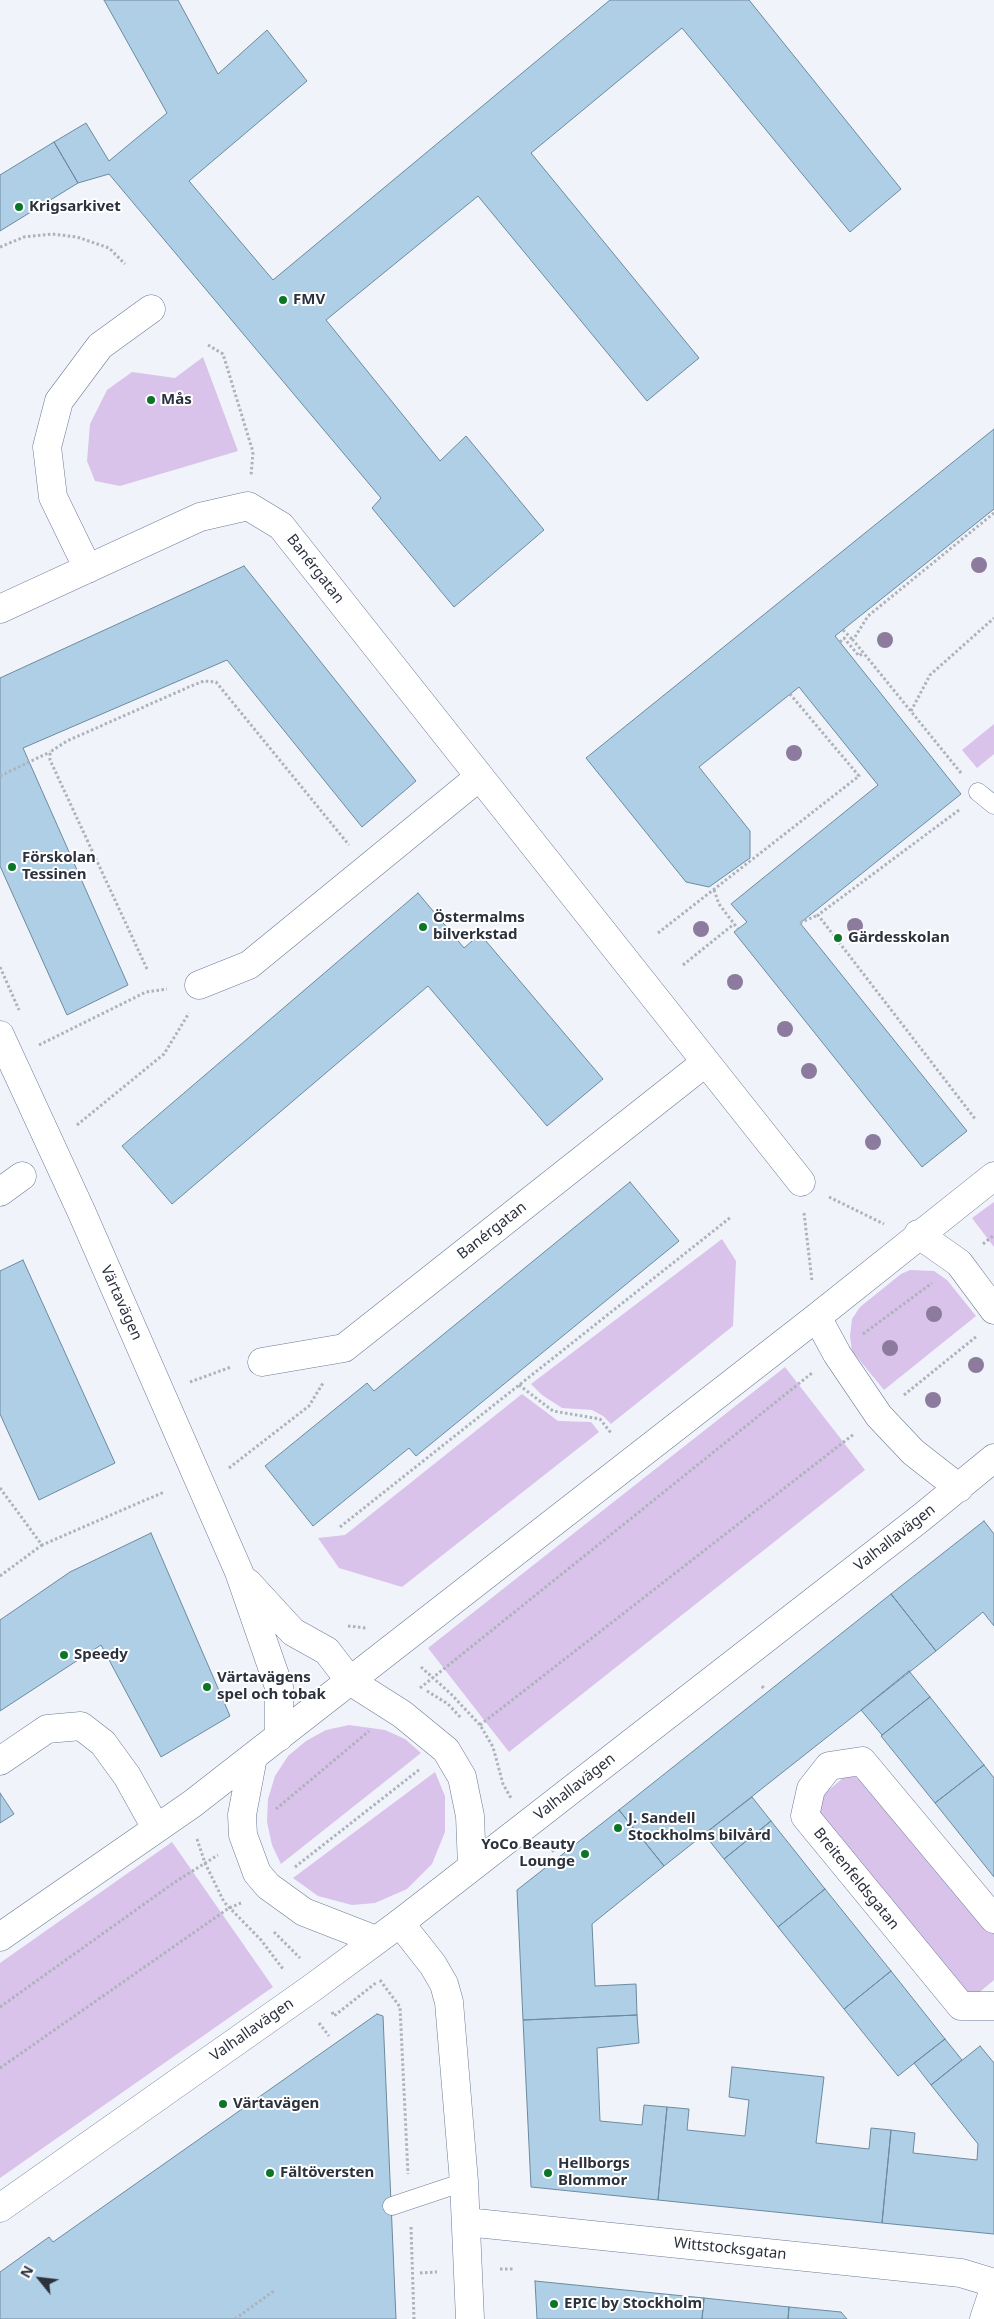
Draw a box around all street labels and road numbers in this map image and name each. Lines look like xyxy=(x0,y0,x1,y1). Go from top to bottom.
street label: Banérgatan xyxy=(282,531,348,607)
street label: Banérgatan xyxy=(454,1198,530,1264)
street label: Värtavägen xyxy=(96,1263,146,1343)
street label: Valhallavägen xyxy=(851,1501,939,1575)
street label: Valhallavägen xyxy=(531,1750,619,1824)
street label: Breitenfeldsgatan xyxy=(809,1824,903,1934)
street label: Valhallavägen xyxy=(207,1995,297,2065)
street label: Wittstocksgatan xyxy=(673,2234,787,2264)

